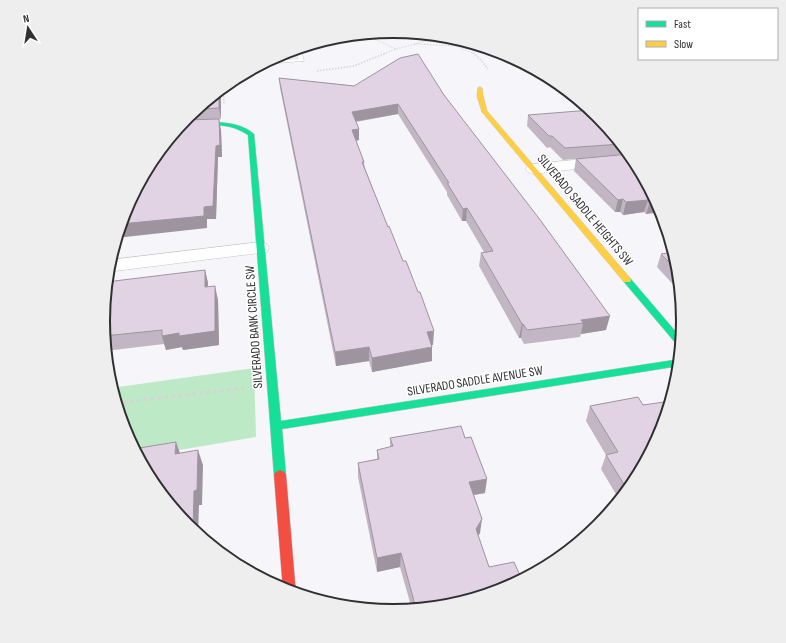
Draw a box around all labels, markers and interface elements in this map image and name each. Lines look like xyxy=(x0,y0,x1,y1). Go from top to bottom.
north arrow xyxy=(8,8,48,48)
legend xyxy=(638,8,778,60)
text: N xyxy=(22,12,30,26)
text: Fast xyxy=(674,17,691,32)
text: Slow xyxy=(674,37,693,52)
street label: SILVERADO SADDLE HEIGHTS SW xyxy=(534,151,637,269)
street label: SILVERADO BANK CIRCLE SW xyxy=(242,264,266,389)
street label: SILVERADO SADDLE AVENUE SW xyxy=(406,362,544,400)

